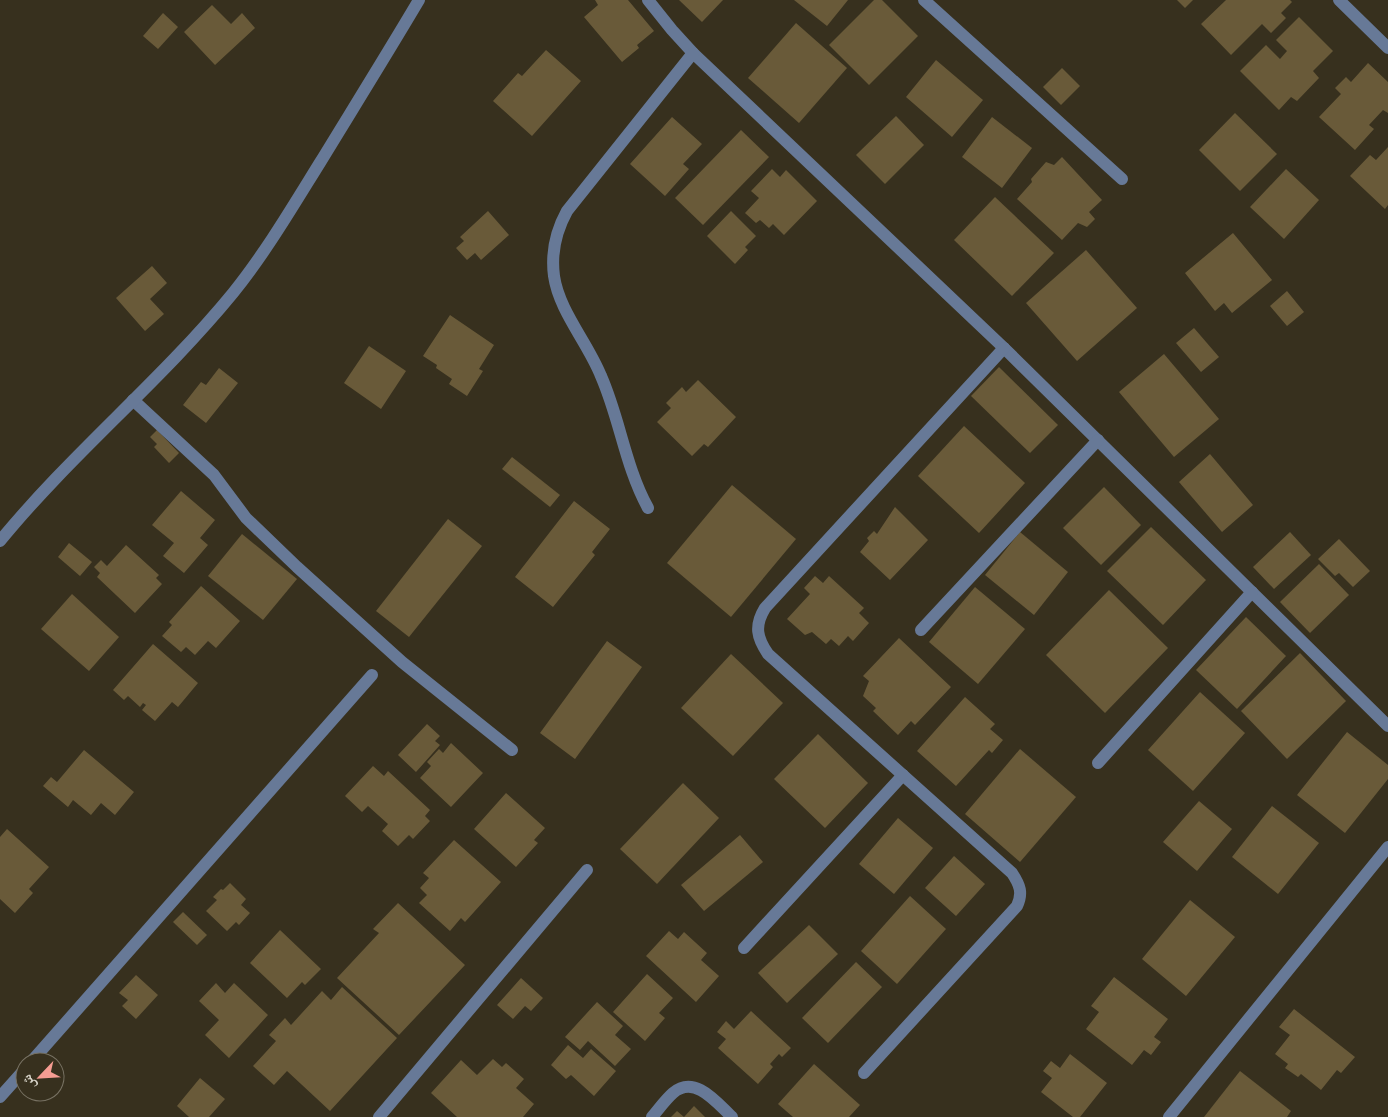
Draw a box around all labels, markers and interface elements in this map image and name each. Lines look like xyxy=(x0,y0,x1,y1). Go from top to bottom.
north arrow xyxy=(15,1052,65,1102)
text: ش xyxy=(18,1072,40,1093)

